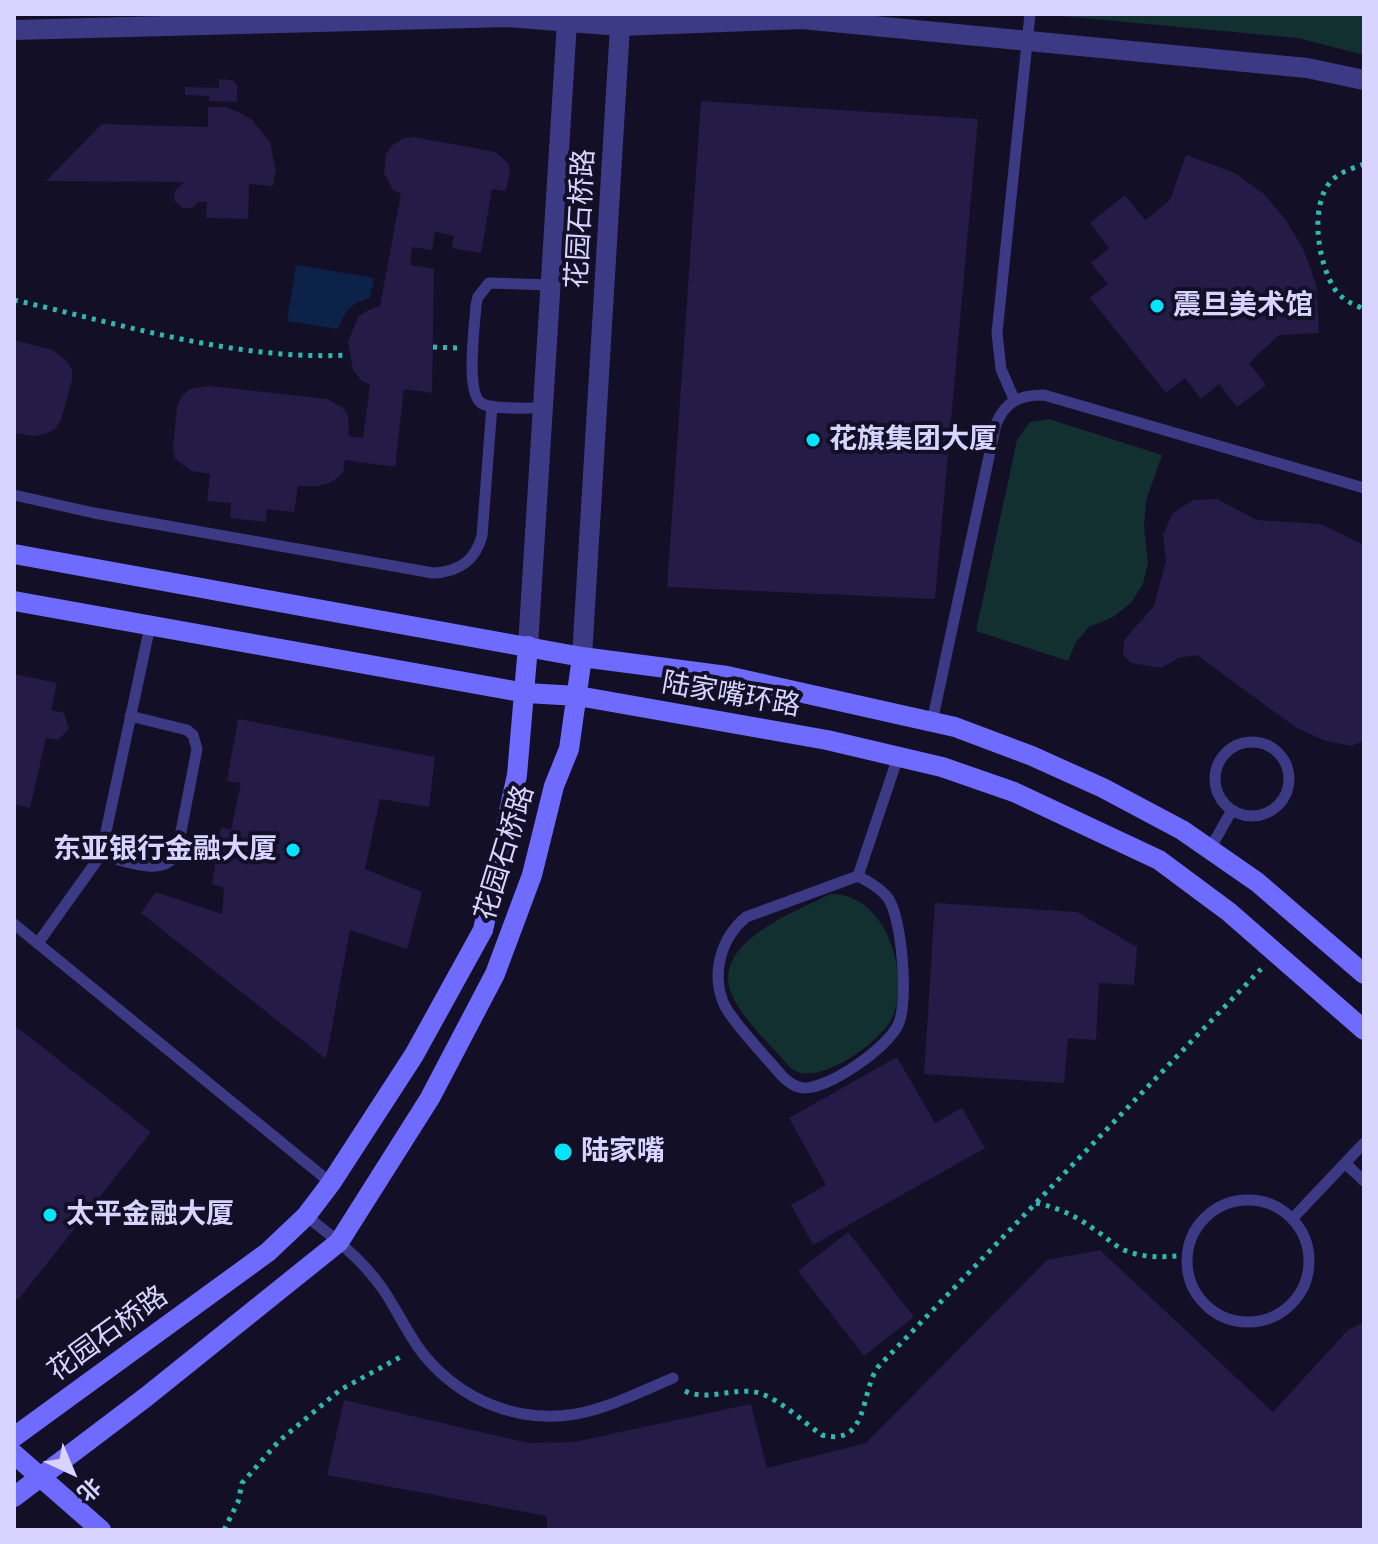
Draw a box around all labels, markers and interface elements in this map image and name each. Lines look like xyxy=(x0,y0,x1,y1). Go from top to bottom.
street label: 花园石桥路 xyxy=(561,148,601,290)
place label: 震旦美术馆 xyxy=(1173,289,1313,323)
marker: 震旦美术馆 xyxy=(1148,297,1166,315)
place label: 花旗集团大厦 xyxy=(829,423,997,457)
marker: 花旗集团大厦 xyxy=(804,431,822,449)
street label: 陆家嘴环路 xyxy=(659,666,803,724)
street label: 花园石桥路 xyxy=(468,781,542,925)
place label: 东亚银行金融大厦 xyxy=(53,833,277,867)
marker: 东亚银行金融大厦 xyxy=(284,841,302,859)
place label: 陆家嘴 xyxy=(581,1135,665,1169)
marker: 陆家嘴 xyxy=(552,1141,574,1163)
place label: 太平金融大厦 xyxy=(66,1198,234,1232)
marker: 太平金融大厦 xyxy=(41,1206,59,1224)
street label: 花园石桥路 xyxy=(41,1279,175,1389)
north arrow xyxy=(32,1432,112,1512)
text: 北 xyxy=(72,1473,106,1506)

